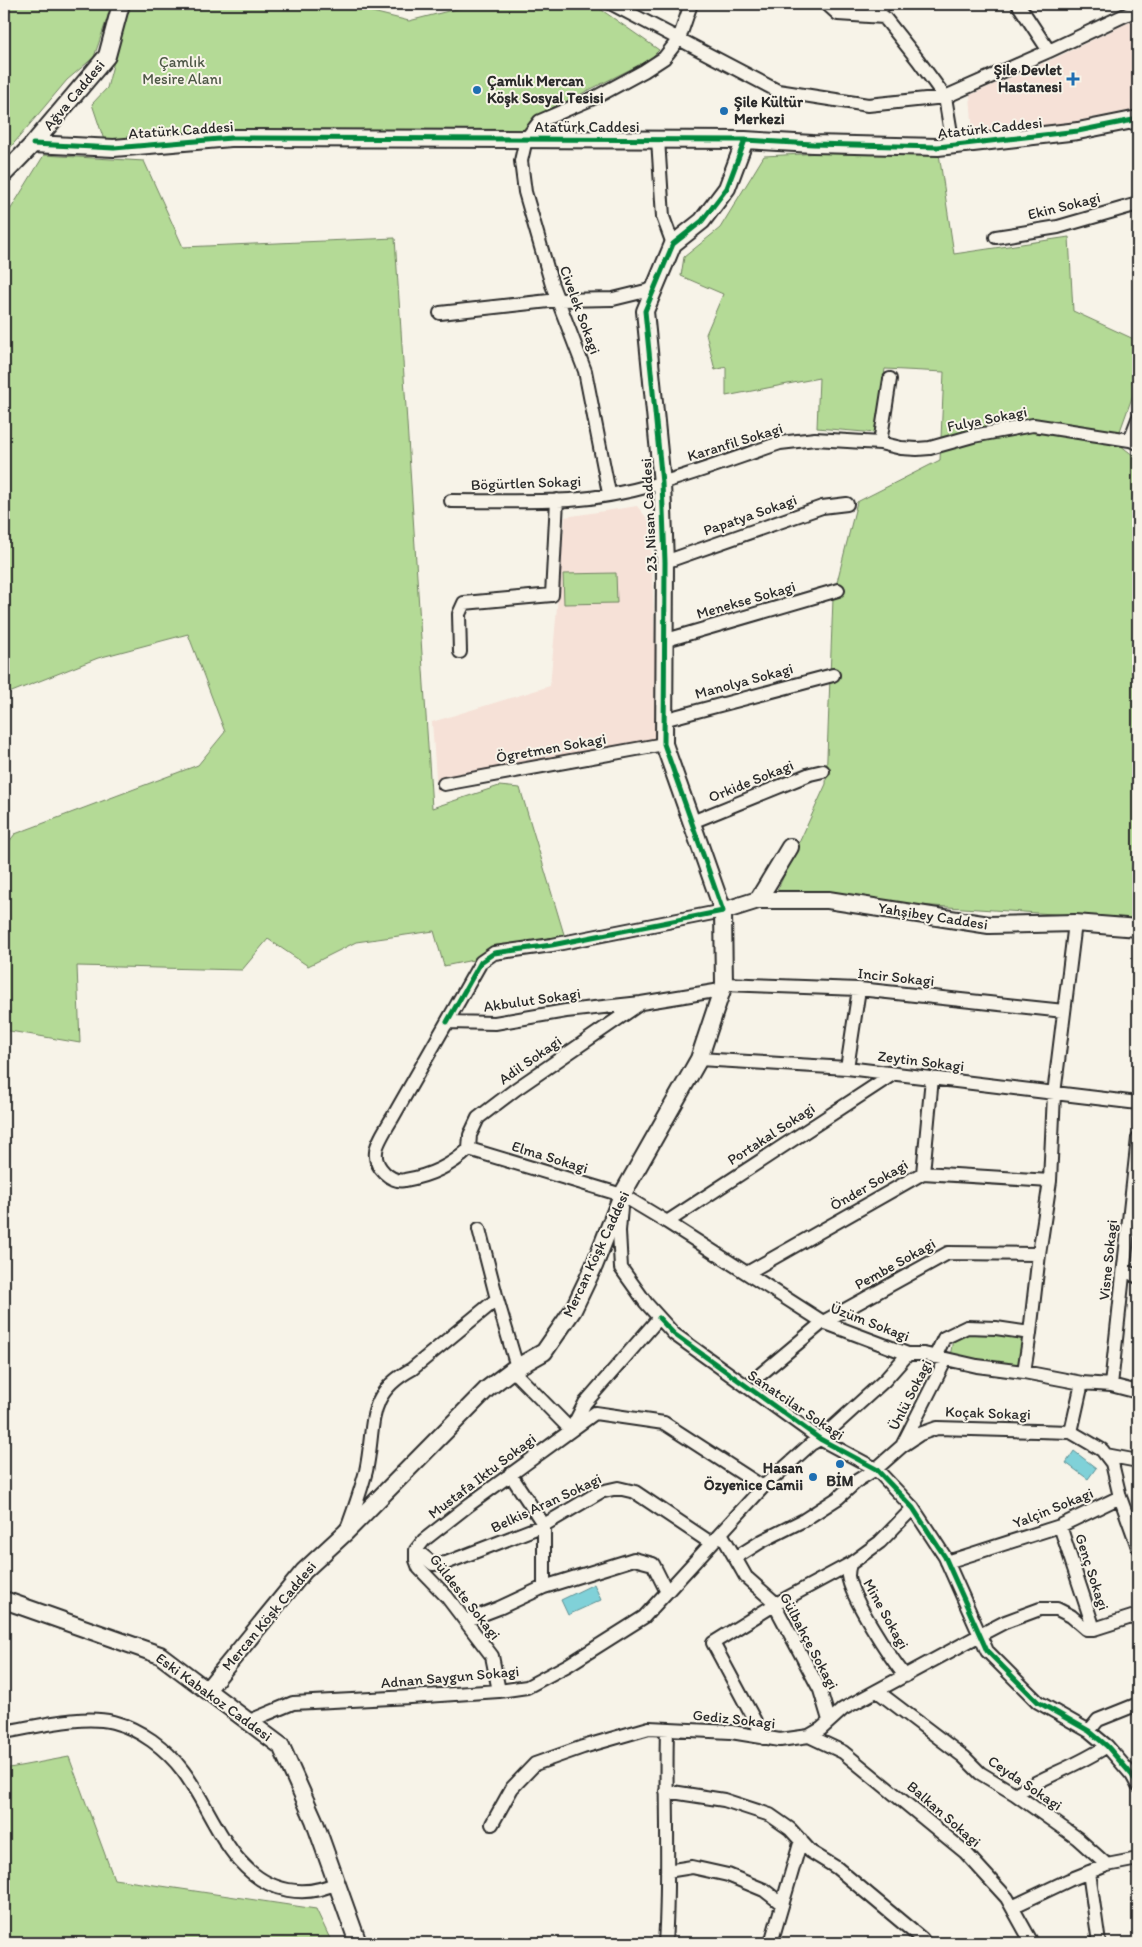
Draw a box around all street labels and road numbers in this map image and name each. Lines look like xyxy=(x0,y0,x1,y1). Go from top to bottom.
street label: Ağva Caddesi xyxy=(39,56,109,134)
street label: Atatürk Caddesi xyxy=(937,114,1043,142)
street label: Atatürk Caddesi xyxy=(128,117,234,143)
street label: Atatürk Caddesi xyxy=(534,118,640,136)
street label: Ekin Sokagi xyxy=(1026,188,1102,224)
street label: Civelek Sokagi xyxy=(556,263,604,357)
street label: Fulya Sokagi xyxy=(946,402,1028,436)
street label: Karanfil Sokagi xyxy=(685,419,785,465)
street label: 23. Nisan Caddesi xyxy=(637,458,661,572)
street label: Bögürtlen Sokagi xyxy=(470,472,582,494)
street label: Papatya Sokagi xyxy=(701,491,799,539)
street label: Menekse Sokagi xyxy=(694,577,798,623)
street label: Manolya Sokagi xyxy=(693,659,795,703)
street label: Ögretmen Sokagi xyxy=(495,729,607,767)
street label: Orkide Sokagi xyxy=(706,756,796,806)
street label: Yahşibey Caddesi xyxy=(877,898,989,934)
street label: Incir Sokagi xyxy=(857,964,935,990)
street label: Akbulut Sokagi xyxy=(482,984,582,1016)
street label: Adil Sokagi xyxy=(495,1032,565,1088)
street label: Zeytin Sokagi xyxy=(877,1047,965,1075)
street label: Portakal Sokagi xyxy=(724,1099,818,1169)
street label: Elma Sokagi xyxy=(510,1137,590,1177)
street label: Önder Sokagi xyxy=(827,1155,911,1215)
street label: Mercan Köşk Caddesi xyxy=(559,1188,633,1320)
street label: Visne Sokagi xyxy=(1095,1219,1121,1301)
street label: Pembe Sokagi xyxy=(852,1234,938,1294)
street label: Üzüm Sokagi xyxy=(828,1299,912,1345)
street label: Ünlü Sokagi xyxy=(884,1357,936,1433)
street label: Sanatcilar Sokagi xyxy=(744,1366,848,1444)
street label: Koçak Sokagi xyxy=(945,1403,1031,1423)
street label: Mustafa Iktu Sokagi xyxy=(425,1430,539,1522)
street label: Belkis Aran Sokagi xyxy=(488,1469,604,1537)
street label: Yalçin Sokagi xyxy=(1010,1484,1096,1532)
street label: Genç Sokagi xyxy=(1071,1531,1113,1613)
street label: Güldeste Sokagi xyxy=(426,1550,504,1644)
street label: Mercan Köşk Caddesi xyxy=(218,1558,320,1674)
street label: Mine Sokagi xyxy=(859,1576,913,1652)
street label: Gülbahçe Sokagi xyxy=(776,1589,842,1693)
street label: Eski Kabakoz Caddesi xyxy=(152,1649,276,1745)
street label: Adnan Saygun Sokagi xyxy=(380,1662,520,1692)
street label: Gediz Sokagi xyxy=(692,1706,776,1732)
street label: Ceyda Sokagi xyxy=(984,1752,1066,1814)
street label: Balkan Sokagi xyxy=(903,1777,985,1851)

